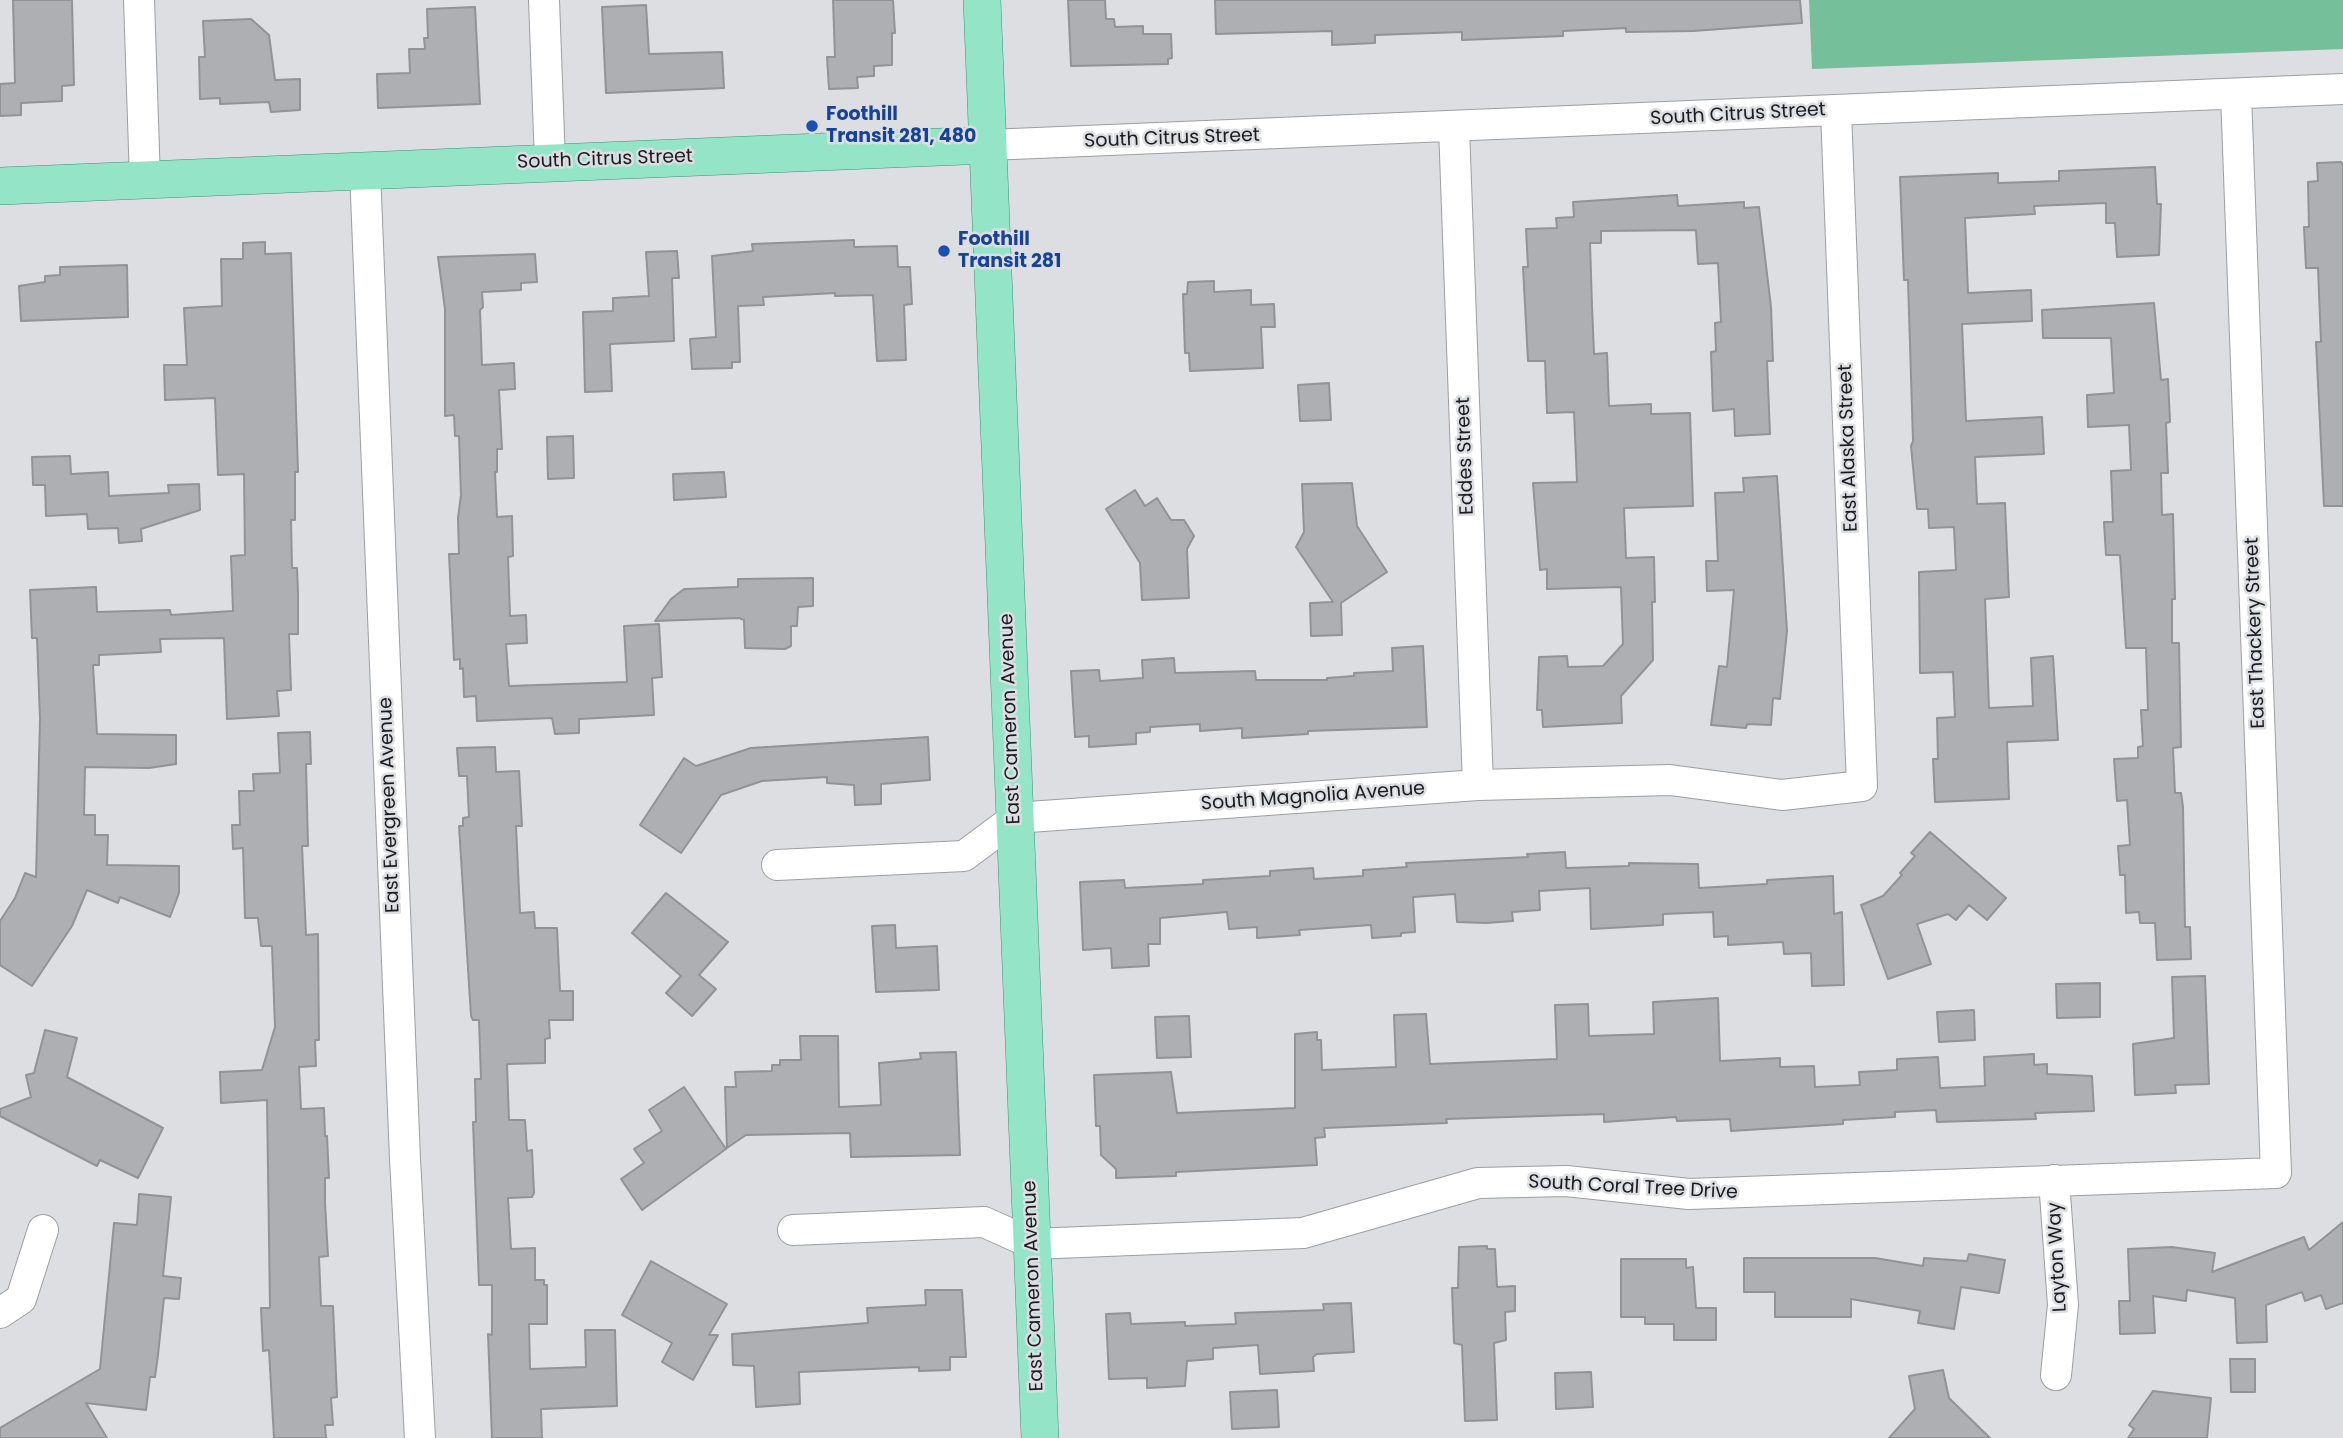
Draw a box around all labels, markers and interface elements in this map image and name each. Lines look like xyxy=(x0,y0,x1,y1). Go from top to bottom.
street label: South Citrus Street xyxy=(1650,99,1826,131)
place label: Foothill Transit 281, 480 xyxy=(826,104,976,148)
marker: Foothill Transit 281, 480 xyxy=(804,118,820,134)
street label: South Citrus Street xyxy=(1084,125,1260,153)
street label: South Citrus Street xyxy=(517,146,693,174)
place label: Foothill Transit 281 xyxy=(958,229,1061,273)
marker: Foothill Transit 281 xyxy=(936,243,952,259)
street label: East Alaska Street xyxy=(1835,364,1863,532)
street label: Eddes Street xyxy=(1453,397,1479,515)
street label: East Thackery Street xyxy=(2241,537,2271,729)
street label: East Cameron Avenue xyxy=(996,613,1026,825)
street label: East Evergreen Avenue xyxy=(375,697,405,913)
street label: South Magnolia Avenue xyxy=(1200,778,1426,816)
street label: South Coral Tree Drive xyxy=(1528,1171,1738,1205)
street label: East Cameron Avenue xyxy=(1019,1180,1049,1392)
street label: Layton Way xyxy=(2044,1201,2072,1313)

